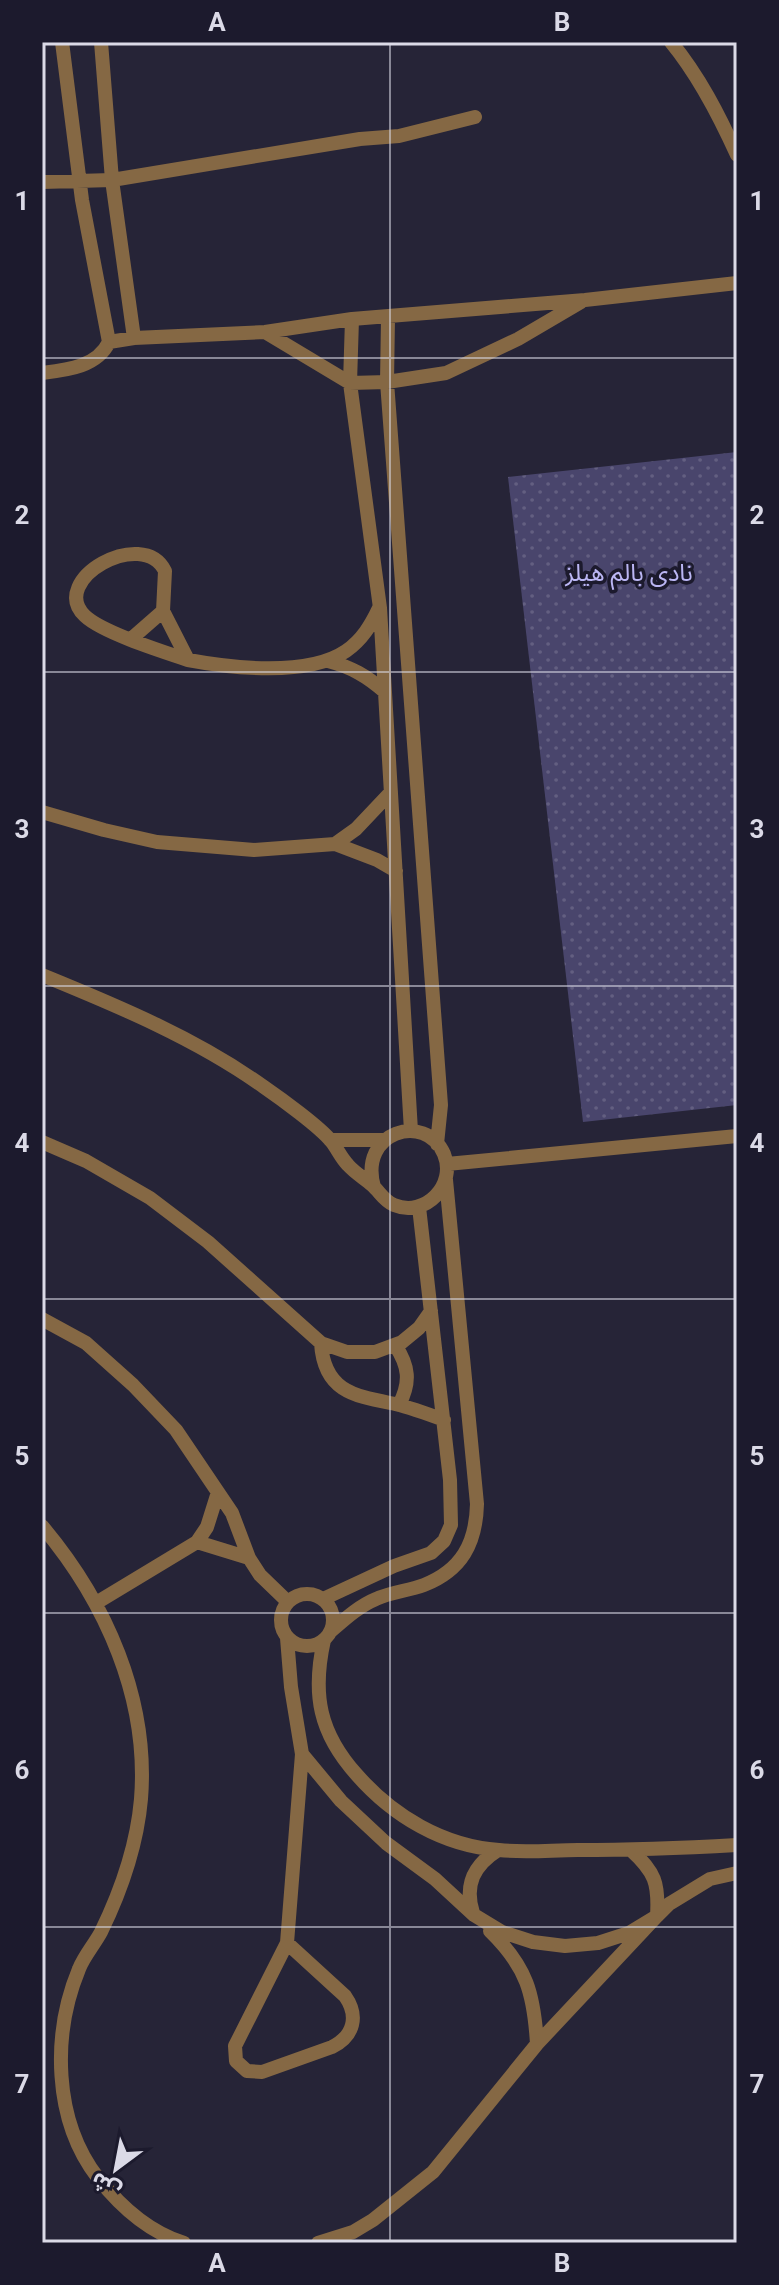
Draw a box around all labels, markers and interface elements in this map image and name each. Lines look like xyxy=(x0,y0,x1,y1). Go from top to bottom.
text: A xyxy=(208,7,226,37)
text: B xyxy=(554,7,570,37)
text: 1 xyxy=(15,186,29,216)
text: 1 xyxy=(750,186,764,216)
text: 2 xyxy=(15,500,29,530)
text: 2 xyxy=(750,500,764,530)
park label: نادى بالم هيلز xyxy=(564,559,693,590)
text: 3 xyxy=(15,814,29,844)
text: 3 xyxy=(750,814,764,844)
text: 4 xyxy=(15,1128,30,1158)
text: 4 xyxy=(750,1128,765,1158)
text: 5 xyxy=(15,1441,29,1471)
text: 5 xyxy=(750,1441,764,1471)
text: 6 xyxy=(15,1755,30,1785)
text: 6 xyxy=(750,1755,765,1785)
text: 7 xyxy=(15,2069,29,2099)
text: 7 xyxy=(750,2069,764,2099)
north arrow xyxy=(76,2129,156,2209)
text: ش xyxy=(86,2167,125,2204)
text: A xyxy=(208,2248,226,2278)
text: B xyxy=(554,2248,570,2278)

